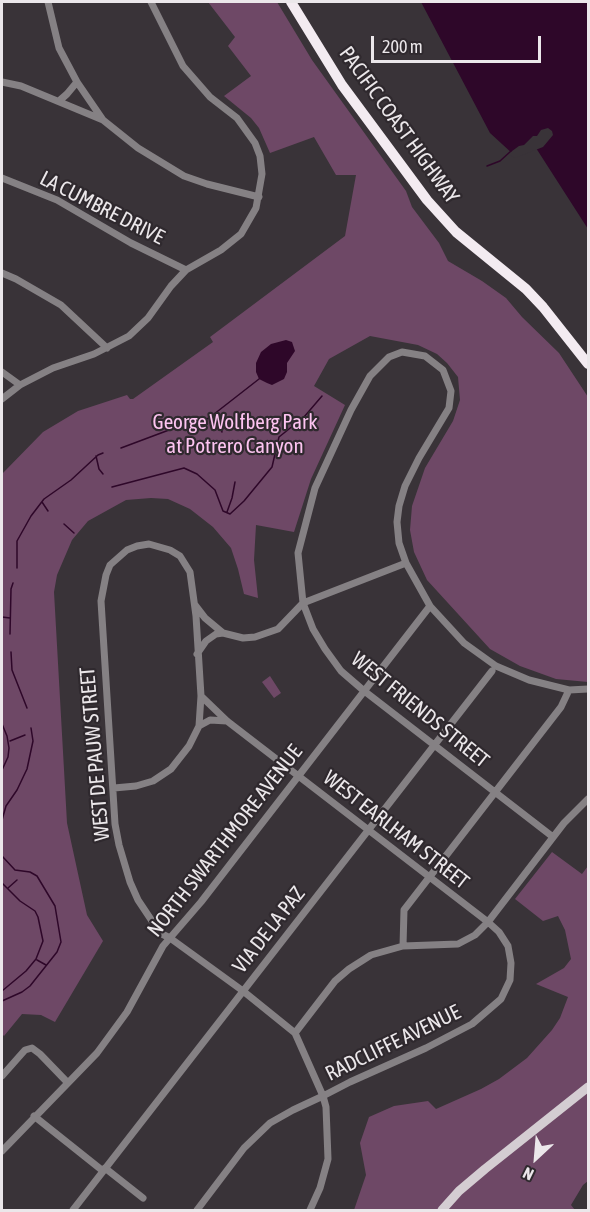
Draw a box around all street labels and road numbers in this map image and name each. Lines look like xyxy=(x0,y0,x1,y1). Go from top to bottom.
street label: PACIFIC COAST HIGHWAY xyxy=(334,42,464,208)
street label: LA CUMBRE DRIVE xyxy=(36,166,168,250)
street label: WEST FRIENDS STREET xyxy=(346,647,494,773)
street label: WEST DE PAUW STREET xyxy=(75,666,115,842)
street label: NORTH SWARTHMORE AVENUE xyxy=(142,740,308,942)
street label: WEST EARLHAM STREET xyxy=(318,765,474,895)
street label: VIA DE LA PAZ xyxy=(227,882,311,978)
street label: RADCLIFFE AVENUE xyxy=(321,999,465,1087)

